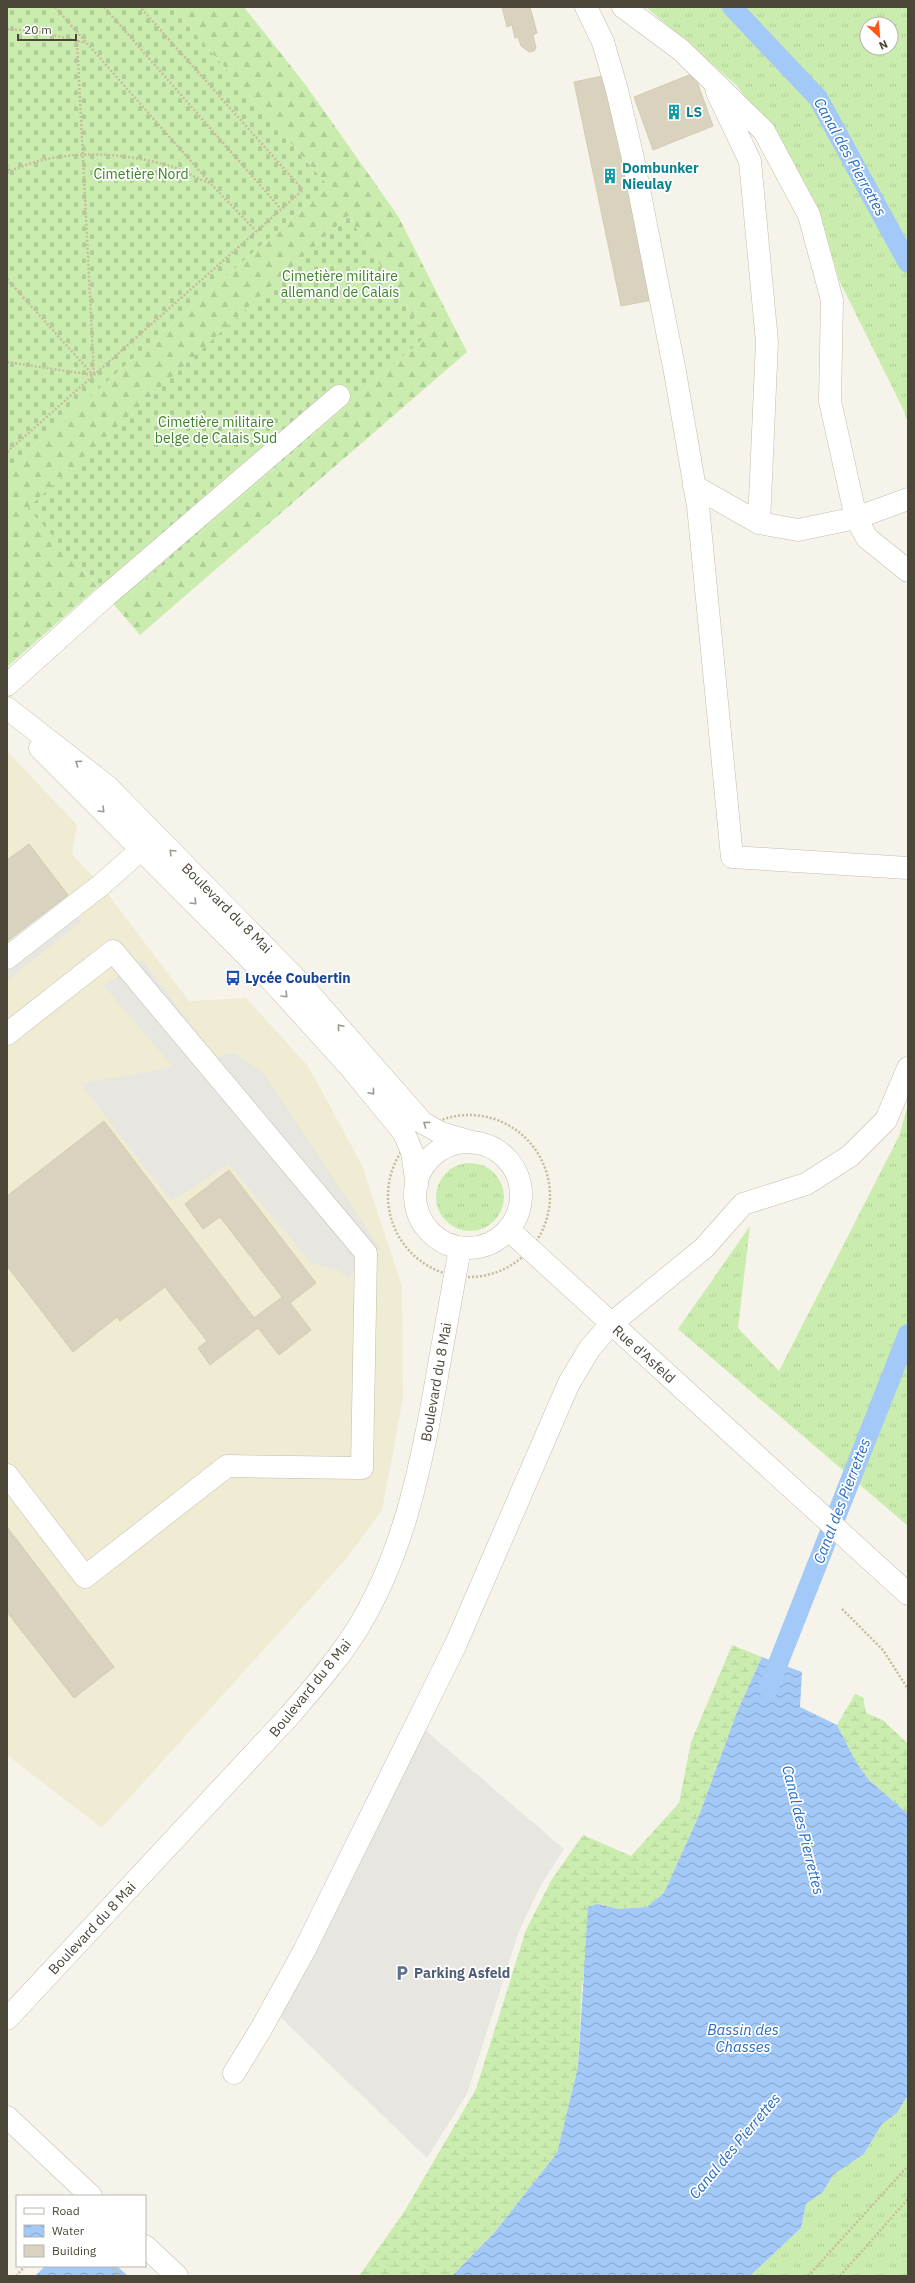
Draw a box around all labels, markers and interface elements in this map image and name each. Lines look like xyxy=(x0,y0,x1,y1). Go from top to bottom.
scale bar xyxy=(18,16,76,42)
north arrow xyxy=(859,16,899,56)
text: 20 m xyxy=(24,22,52,37)
text: N xyxy=(877,37,890,53)
water label: Canal des Pierrettes xyxy=(810,94,891,219)
building icon: LS xyxy=(665,103,683,121)
place label: LS xyxy=(686,103,702,121)
place label: Dombunker Nieulay xyxy=(622,159,699,193)
park label: Cimetière Nord xyxy=(93,165,189,183)
building icon: Dombunker Nieulay xyxy=(601,167,619,185)
park label: Cimetière militaire allemand de Calais xyxy=(281,267,400,301)
park label: Cimetière militaire belge de Calais Sud xyxy=(155,413,277,447)
one-way arrow xyxy=(75,760,82,768)
one-way arrow xyxy=(98,805,105,813)
one-way arrow xyxy=(169,850,177,857)
street label: Boulevard du 8 Mai xyxy=(178,859,276,957)
one-way arrow xyxy=(189,897,197,905)
bus stop icon: Lycée Coubertin xyxy=(224,969,242,987)
place label: Lycée Coubertin xyxy=(245,969,351,987)
one-way arrow xyxy=(280,990,288,998)
one-way arrow xyxy=(337,1024,344,1032)
one-way arrow xyxy=(367,1087,374,1095)
one-way arrow xyxy=(423,1122,430,1129)
street label: Boulevard du 8 Mai xyxy=(417,1321,455,1443)
street label: Rue d'Asfeld xyxy=(609,1321,679,1387)
water label: Canal des Pierrettes xyxy=(809,1436,874,1566)
street label: Boulevard du 8 Mai xyxy=(265,1636,355,1740)
water label: Canal des Pierrettes xyxy=(778,1763,829,1896)
street label: Boulevard du 8 Mai xyxy=(44,1878,140,1978)
parking icon: Parking Asfeld xyxy=(393,1964,411,1982)
place label: Parking Asfeld xyxy=(414,1964,510,1982)
water label: Bassin des Chasses xyxy=(707,2020,779,2056)
water label: Canal des Pierrettes xyxy=(685,2089,784,2203)
legend xyxy=(16,2195,146,2267)
text: Road xyxy=(52,2203,80,2218)
text: Water xyxy=(52,2223,85,2238)
text: Building xyxy=(52,2243,97,2258)

